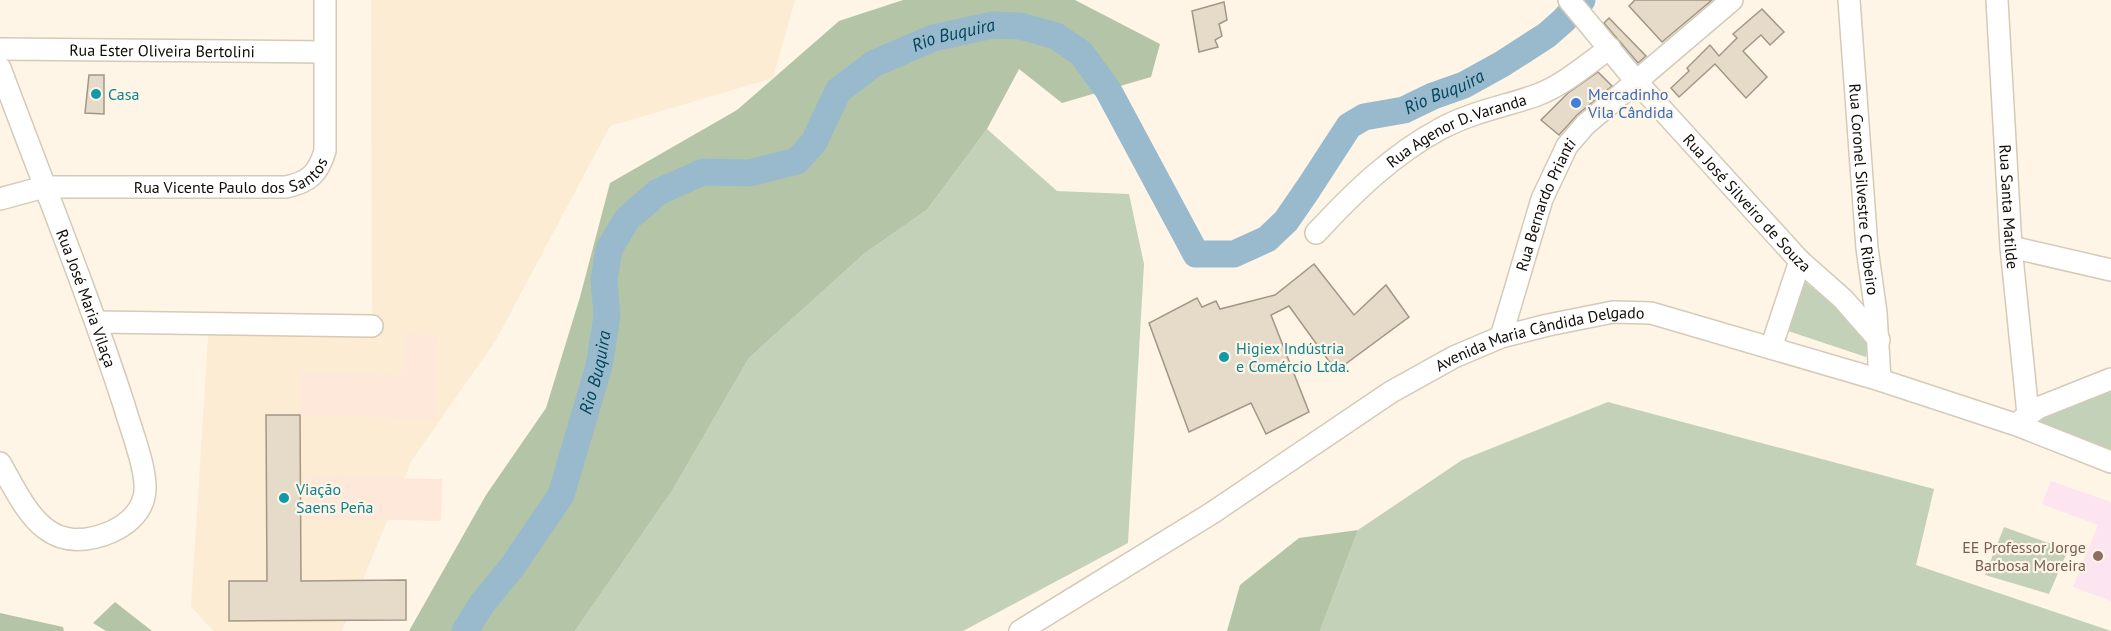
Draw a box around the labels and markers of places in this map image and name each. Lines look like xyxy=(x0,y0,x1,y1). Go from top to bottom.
place label: Casa xyxy=(108,84,139,104)
place label: Mercadinho Vila Cândida xyxy=(1587,84,1674,122)
marker: Casa xyxy=(89,87,103,101)
marker: Mercadinho Vila Cândida xyxy=(1569,96,1583,110)
place label: Higiex Indústria e Comércio Ltda. xyxy=(1236,338,1349,376)
marker: Higiex Indústria e Comércio Ltda. xyxy=(1217,350,1231,364)
place label: Viação Saens Peña xyxy=(295,479,374,517)
marker: Viação Saens Peña xyxy=(277,491,291,505)
place label: EE Professor Jorge Barbosa Moreira xyxy=(1962,537,2086,575)
marker: EE Professor Jorge Barbosa Moreira xyxy=(2091,549,2105,563)

